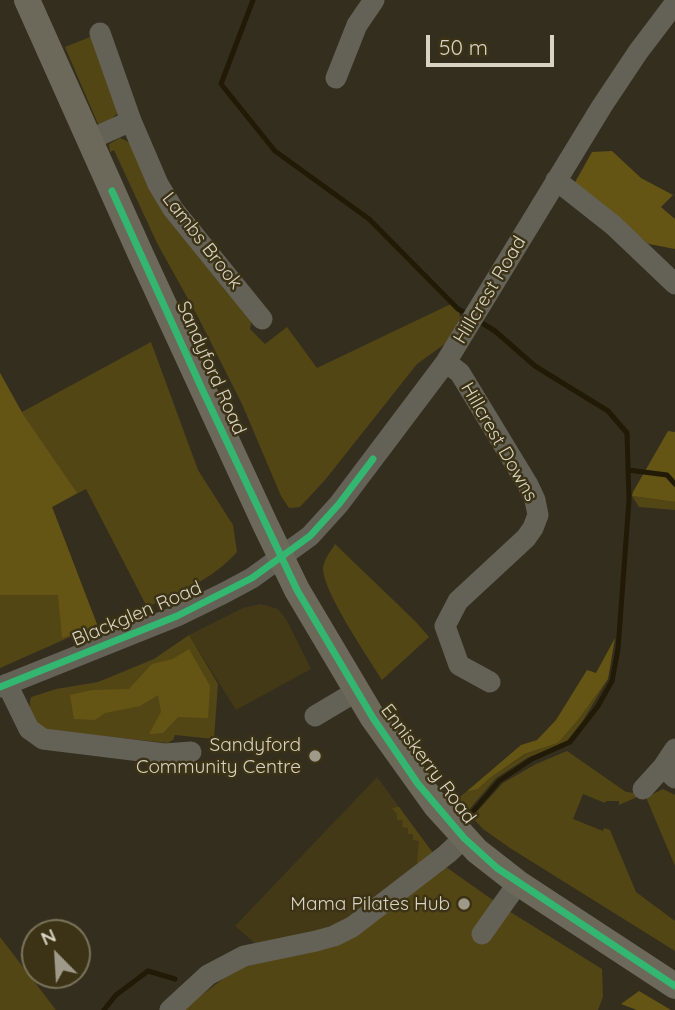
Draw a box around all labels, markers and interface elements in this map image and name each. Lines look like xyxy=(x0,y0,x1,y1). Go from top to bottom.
scale bar xyxy=(430,21,558,65)
text: 50 m xyxy=(439,34,488,60)
street label: Lambs Brook xyxy=(157,188,247,294)
street label: Hillcrest Road xyxy=(449,232,531,348)
street label: Sandyford Road xyxy=(171,298,251,438)
street label: Hillcrest Downs xyxy=(456,378,542,506)
street label: Blackglen Road xyxy=(69,576,205,652)
street label: Enniskerry Road xyxy=(376,700,480,828)
place label: Sandyford Community Centre xyxy=(136,734,301,778)
marker: Sandyford Community Centre xyxy=(307,748,323,764)
place label: Mama Pilates Hub xyxy=(290,893,450,915)
marker: Mama Pilates Hub xyxy=(456,896,472,912)
north arrow xyxy=(21,919,91,989)
text: N xyxy=(37,923,60,950)

